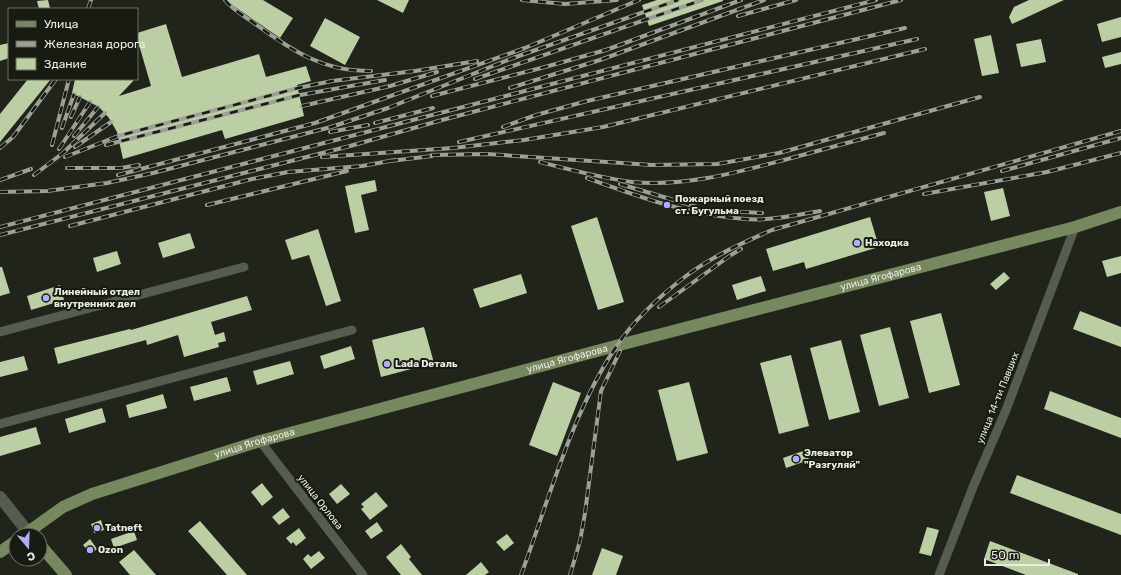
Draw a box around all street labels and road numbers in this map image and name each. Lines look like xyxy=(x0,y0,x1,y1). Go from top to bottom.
street label: улица Ягофарова xyxy=(839,261,923,294)
street label: улица Ягофарова xyxy=(525,342,609,375)
street label: улица 14-ти Павших xyxy=(974,350,1022,446)
street label: улица Ягофарова xyxy=(213,426,296,461)
street label: улица Орлова xyxy=(295,472,345,532)

